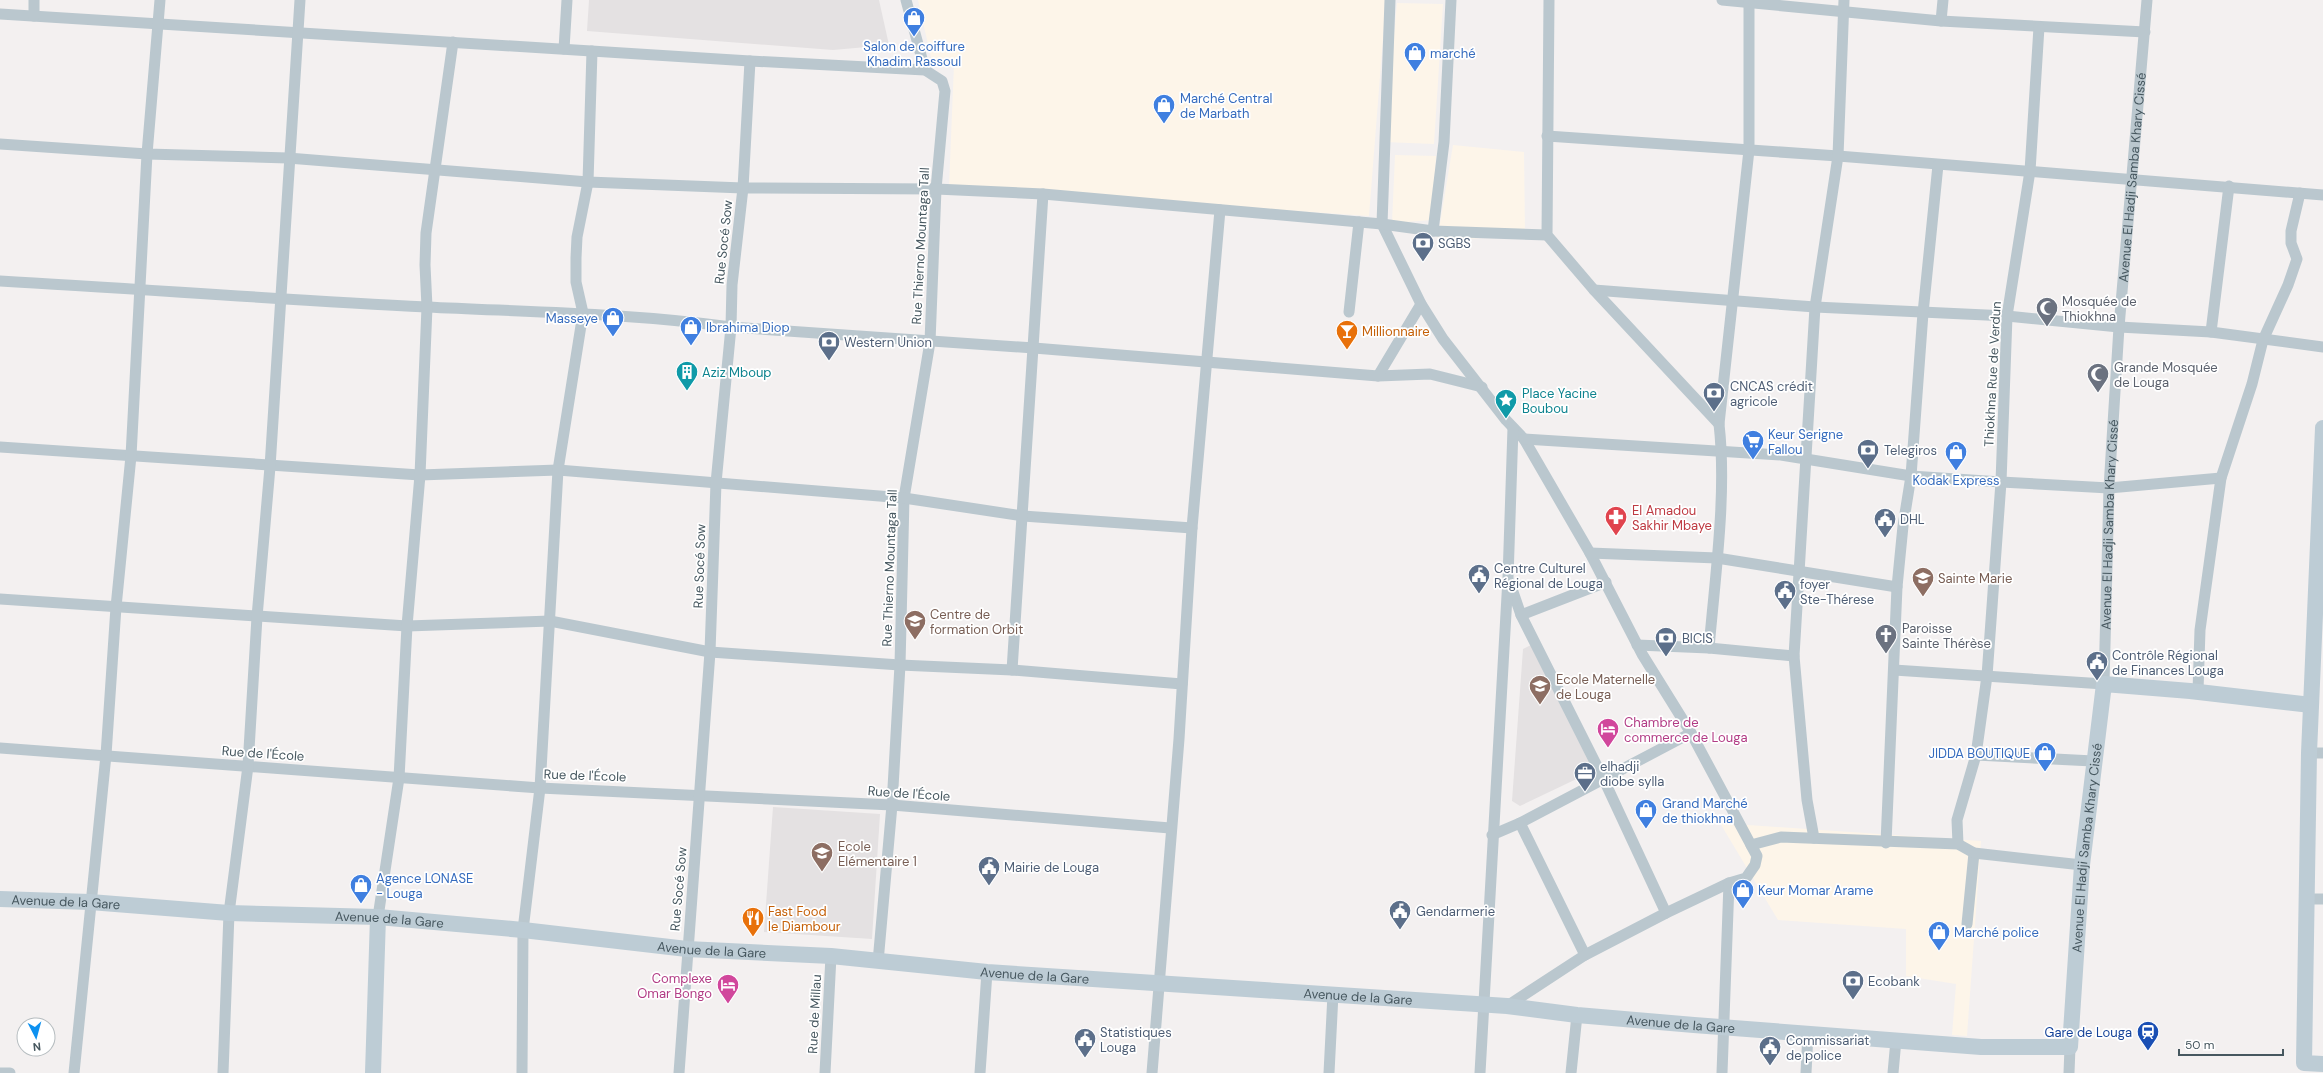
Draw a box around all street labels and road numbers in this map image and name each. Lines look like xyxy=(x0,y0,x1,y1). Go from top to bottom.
street label: Avenue El Hadji Samba Khary Cissé xyxy=(2115,72,2150,283)
street label: Rue Thierno Mountaga Tall xyxy=(908,167,933,325)
street label: Rue Socé Sow xyxy=(711,199,736,285)
street label: Thiokhna Rue de Verdun xyxy=(1980,301,2005,447)
street label: Avenue El Hadji Samba Khary Cissé xyxy=(2097,419,2122,630)
street label: Rue Thierno Mountaga Tall xyxy=(878,489,901,647)
street label: Rue Socé Sow xyxy=(690,523,709,609)
street label: Rue de l'École xyxy=(221,741,305,765)
street label: Avenue El Hadji Samba Khary Cissé xyxy=(2068,742,2106,953)
street label: Rue de l'École xyxy=(543,765,627,785)
street label: Rue de l'École xyxy=(867,781,951,805)
street label: Rue Socé Sow xyxy=(666,846,691,932)
street label: Avenue de la Gare xyxy=(11,891,121,913)
street label: Avenue de la Gare xyxy=(335,908,444,932)
street label: Avenue de la Gare xyxy=(656,938,767,962)
street label: Avenue de la Gare xyxy=(979,963,1090,988)
street label: Rue de Millau xyxy=(804,974,825,1054)
street label: Avenue de la Gare xyxy=(1303,985,1413,1009)
street label: Avenue de la Gare xyxy=(1626,1011,1736,1037)

